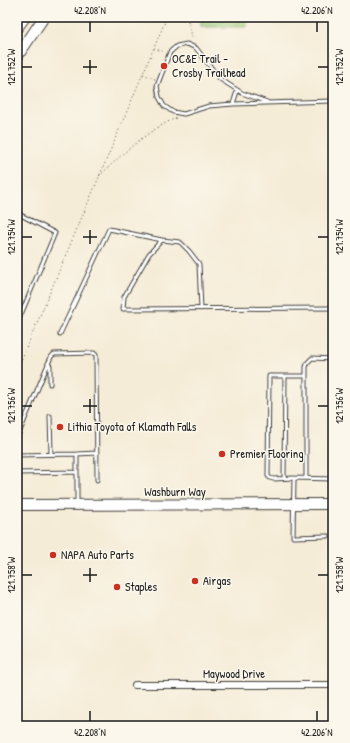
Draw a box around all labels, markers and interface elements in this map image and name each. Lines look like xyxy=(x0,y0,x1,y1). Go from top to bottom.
text: 42.208°N xyxy=(74,4,106,17)
text: 42.206°N xyxy=(301,4,333,17)
text: 121.752°W xyxy=(5,48,18,85)
text: 121.752°W xyxy=(333,48,346,85)
place label: OC&E Trail - Crosby Trailhead xyxy=(172,50,246,81)
marker: OC&E Trail - Crosby Trailhead xyxy=(159,61,169,71)
text: 121.754°W xyxy=(5,218,18,255)
text: 121.754°W xyxy=(333,218,346,255)
text: 121.756°W xyxy=(5,387,18,424)
text: 121.756°W xyxy=(333,387,346,424)
place label: Lithia Toyota of Klamath Falls xyxy=(68,418,197,435)
marker: Lithia Toyota of Klamath Falls xyxy=(55,422,65,432)
place label: Premier Flooring xyxy=(230,445,304,462)
marker: Premier Flooring xyxy=(217,449,227,459)
street label: Washburn Way xyxy=(144,483,206,500)
place label: NAPA Auto Parts xyxy=(61,546,134,563)
marker: NAPA Auto Parts xyxy=(48,550,58,560)
text: 121.758°W xyxy=(5,556,18,593)
text: 121.758°W xyxy=(333,556,346,593)
place label: Airgas xyxy=(203,572,231,589)
marker: Airgas xyxy=(190,576,200,586)
place label: Staples xyxy=(125,578,157,595)
marker: Staples xyxy=(112,582,122,592)
street label: Maywood Drive xyxy=(203,665,265,682)
text: 42.208°N xyxy=(74,726,106,739)
text: 42.206°N xyxy=(301,726,333,739)

